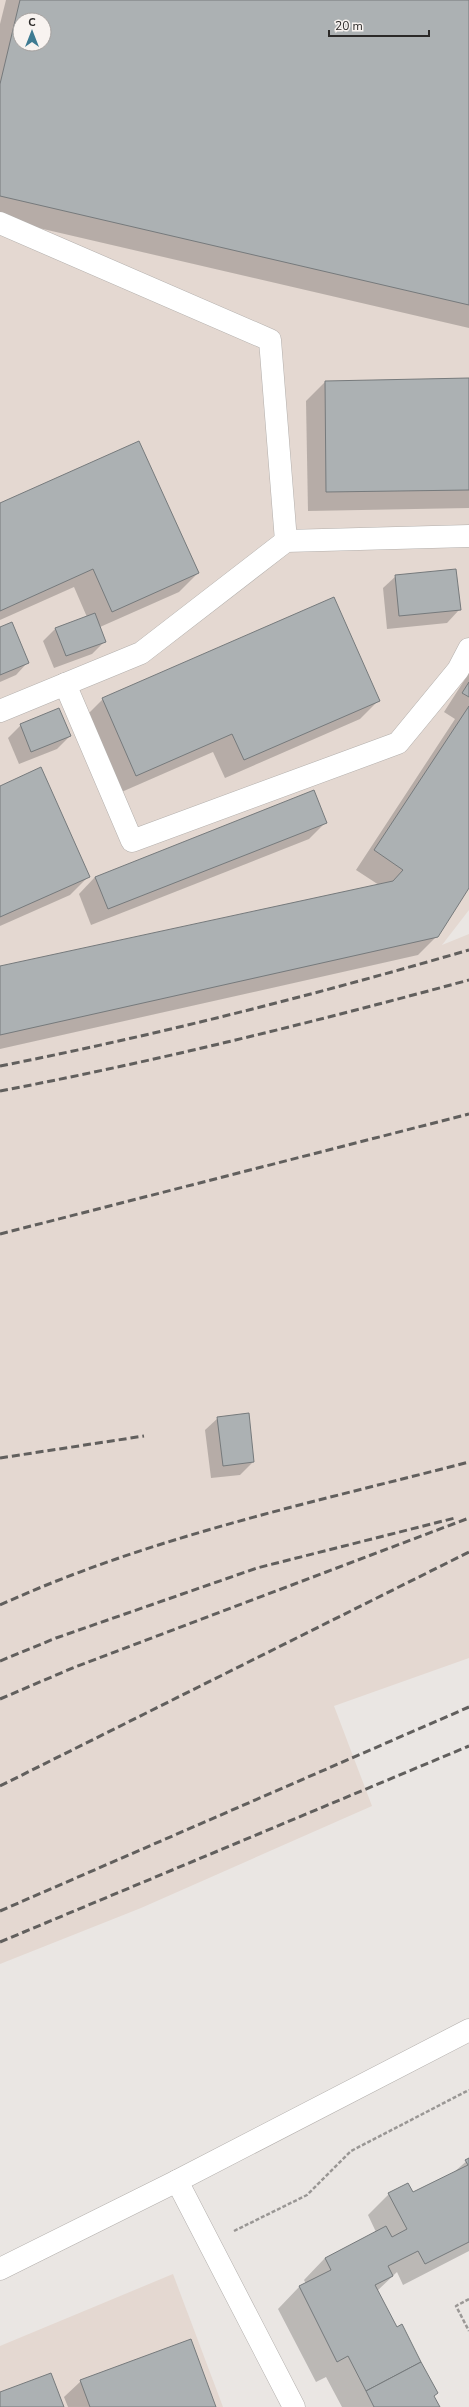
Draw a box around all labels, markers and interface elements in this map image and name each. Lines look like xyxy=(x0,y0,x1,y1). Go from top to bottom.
north arrow xyxy=(12,12,52,52)
scale bar xyxy=(329,12,429,38)
text: С xyxy=(28,15,36,30)
text: 20 m xyxy=(335,18,363,34)

